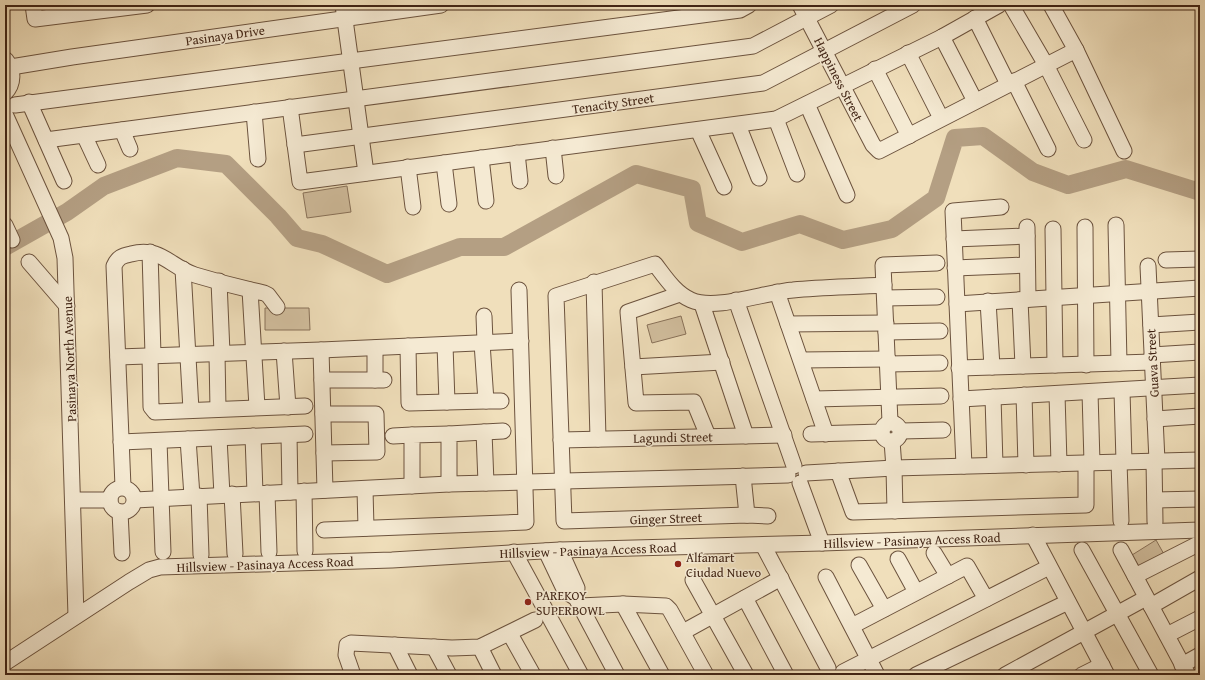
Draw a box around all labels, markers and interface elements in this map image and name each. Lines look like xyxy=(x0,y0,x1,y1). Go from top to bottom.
street label: Pasinaya Drive xyxy=(184,21,266,50)
street label: Happiness Street xyxy=(809,34,868,125)
street label: Tenacity Street xyxy=(571,88,656,119)
street label: Pasinaya North Avenue xyxy=(58,296,81,422)
street label: Guava Street xyxy=(1141,328,1164,398)
street label: Lagundi Street xyxy=(633,427,713,448)
street label: Ginger Street xyxy=(630,508,703,529)
street label: Hillsview - Pasinaya Access Road xyxy=(823,528,1001,553)
street label: Hillsview - Pasinaya Access Road xyxy=(499,538,677,563)
place label: Alfamart Ciudad Nuevo xyxy=(686,548,761,582)
street label: Hillsview - Pasinaya Access Road xyxy=(176,552,354,577)
marker: Alfamart Ciudad Nuevo xyxy=(673,559,683,569)
place label: PAREKOY SUPERBOWL xyxy=(536,586,605,620)
marker: PAREKOY SUPERBOWL xyxy=(523,597,533,607)

